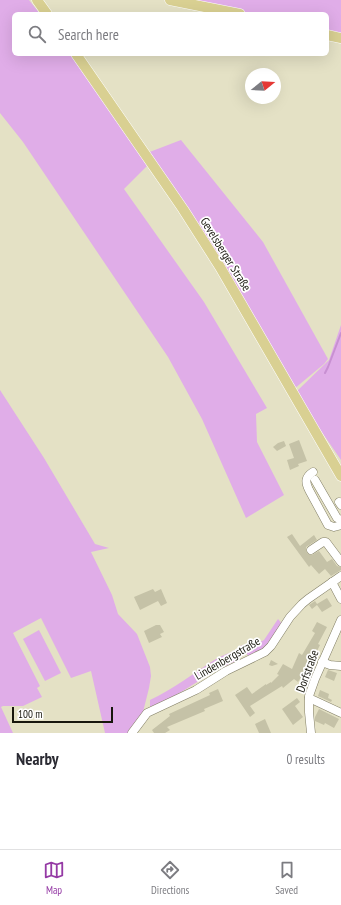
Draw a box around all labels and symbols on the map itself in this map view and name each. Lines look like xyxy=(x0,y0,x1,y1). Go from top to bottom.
north arrow xyxy=(245,68,281,104)
street label: Gevelsberger Straße xyxy=(197,214,255,294)
street label: Lindenbergstraße xyxy=(192,633,262,683)
street label: Dorfstraße xyxy=(292,648,322,694)
scale bar xyxy=(12,705,113,724)

